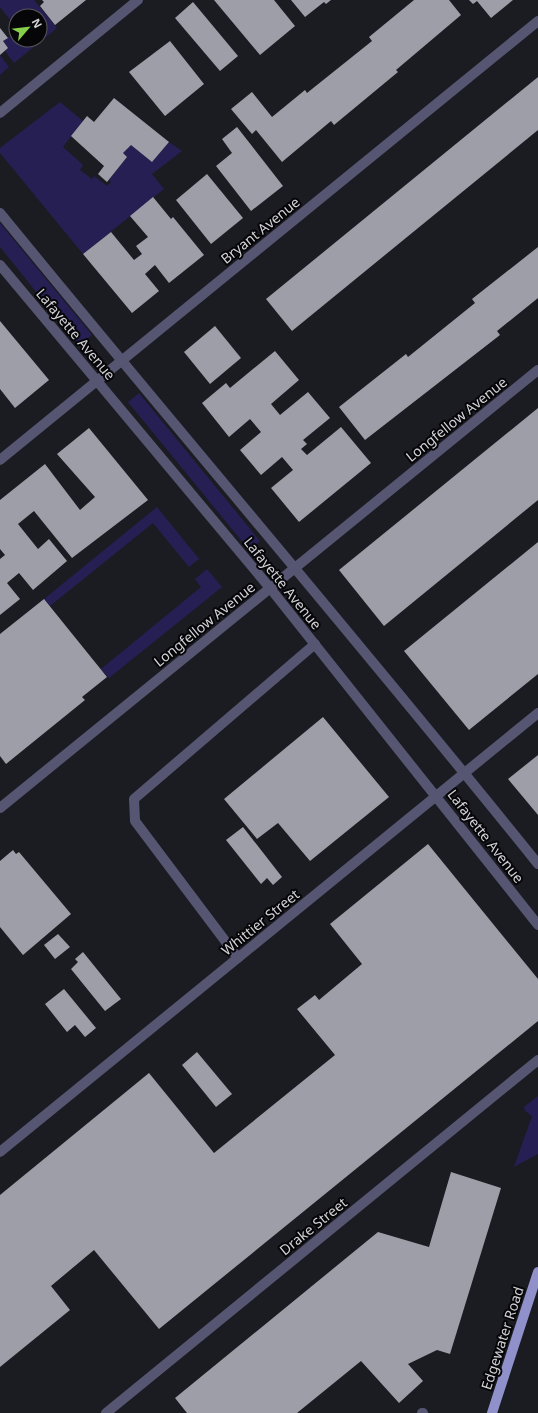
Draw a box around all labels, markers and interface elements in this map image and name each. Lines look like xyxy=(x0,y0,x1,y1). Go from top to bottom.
north arrow xyxy=(8,8,48,48)
text: N xyxy=(29,16,46,31)
street label: Bryant Avenue xyxy=(217,192,304,268)
street label: Lafayette Avenue xyxy=(32,284,120,384)
street label: Longfellow Avenue xyxy=(401,372,511,466)
street label: Lafayette Avenue xyxy=(240,533,326,633)
street label: Longfellow Avenue xyxy=(149,577,259,671)
street label: Lafayette Avenue xyxy=(444,785,529,887)
street label: Whittier Street xyxy=(217,885,303,959)
street label: Drake Street xyxy=(275,1193,351,1259)
street label: Edgewater Road xyxy=(476,1284,528,1392)

